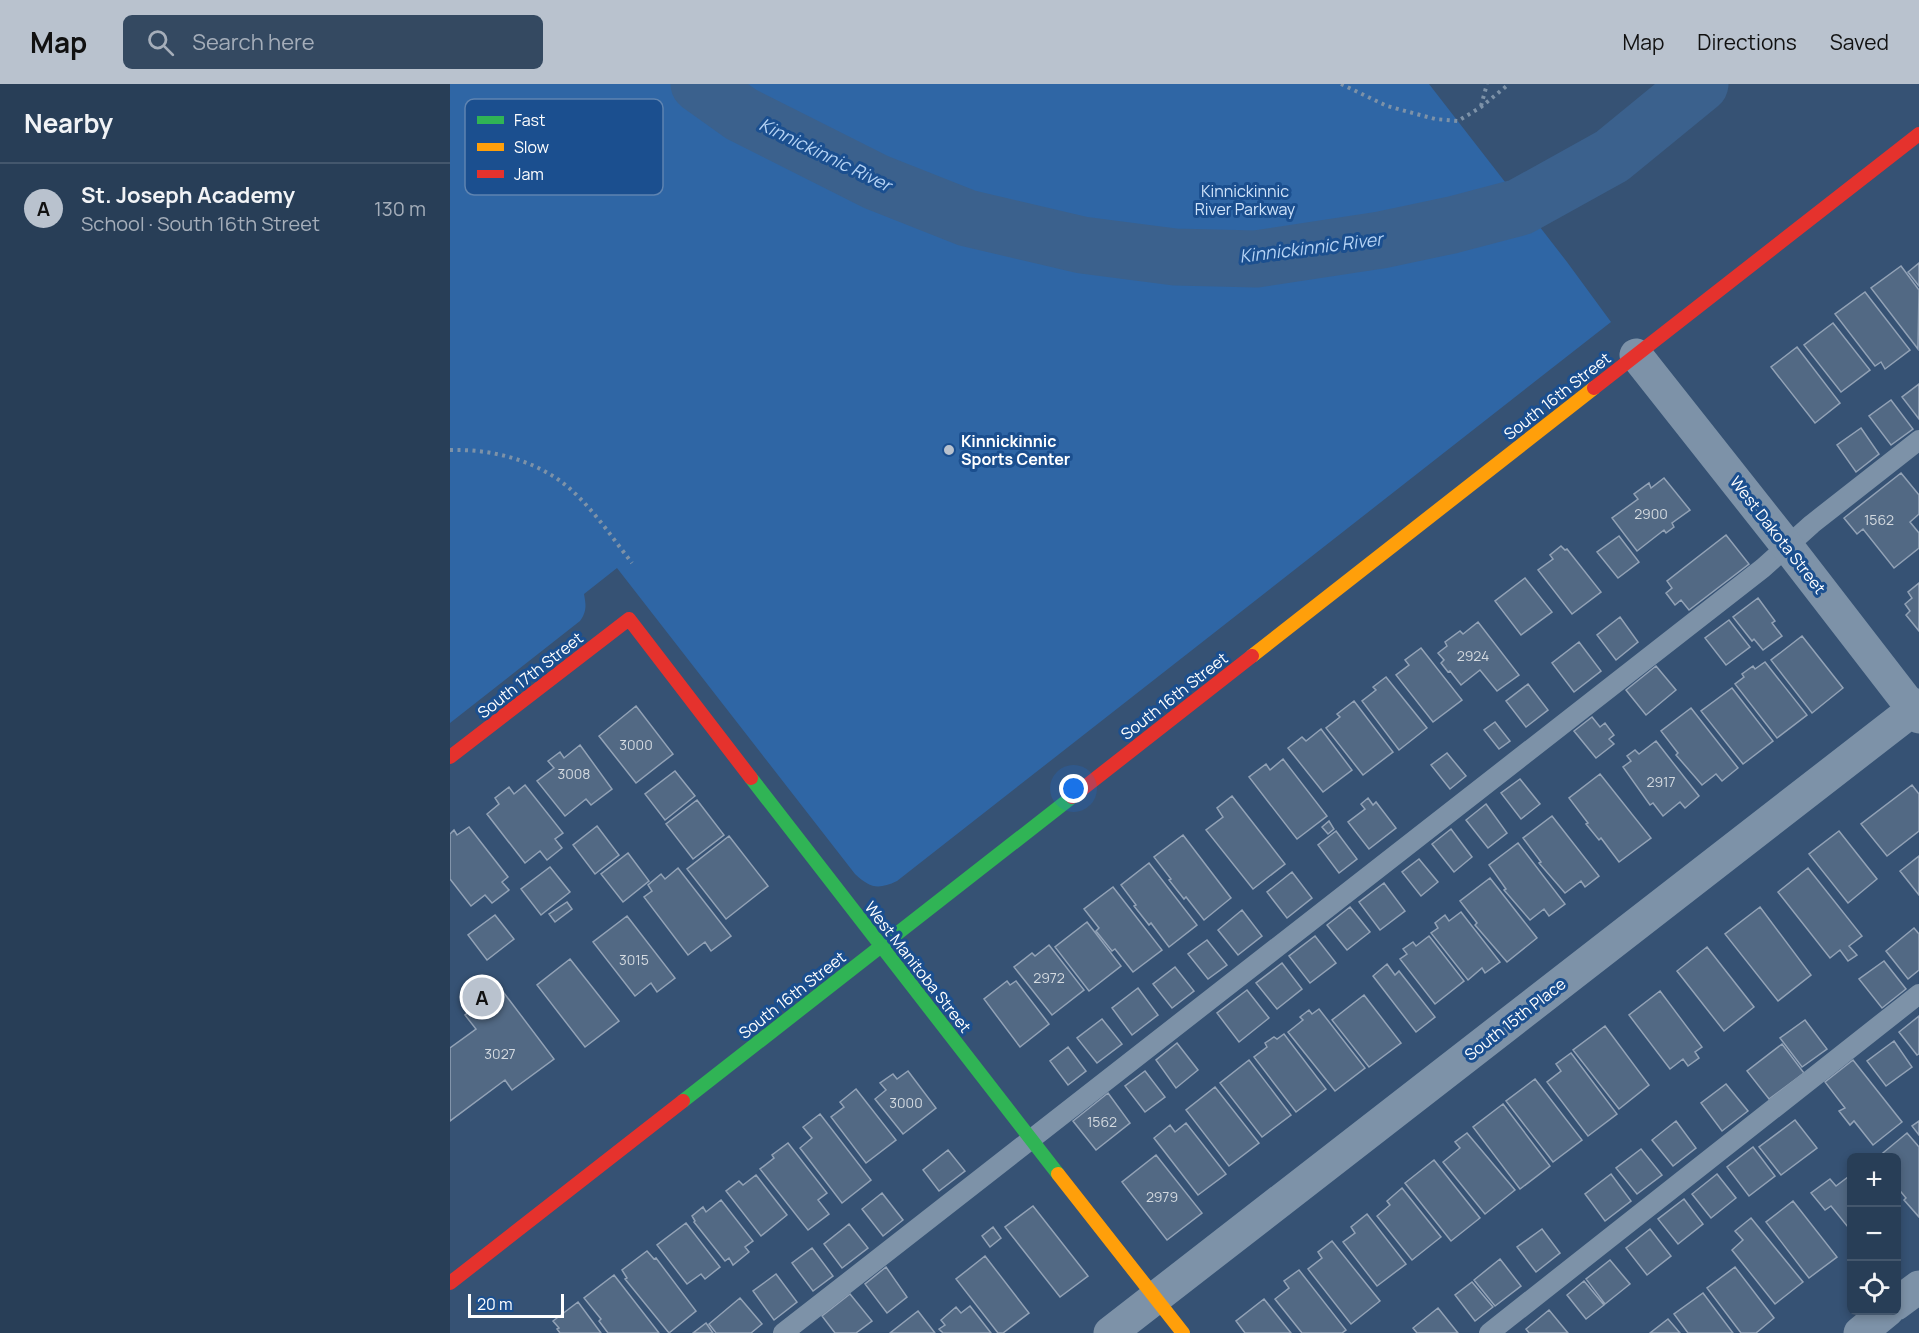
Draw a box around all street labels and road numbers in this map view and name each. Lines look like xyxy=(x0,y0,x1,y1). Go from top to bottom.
street label: South 16th Street xyxy=(1499,347,1615,445)
street label: West Dakota Street xyxy=(1725,472,1831,598)
street label: South 17th Street xyxy=(473,627,587,723)
street label: South 16th Street xyxy=(1116,647,1232,745)
street label: West Manitoba Street xyxy=(860,897,976,1037)
street label: South 16th Street xyxy=(734,946,850,1044)
street label: South 15th Place xyxy=(1460,973,1570,1065)

